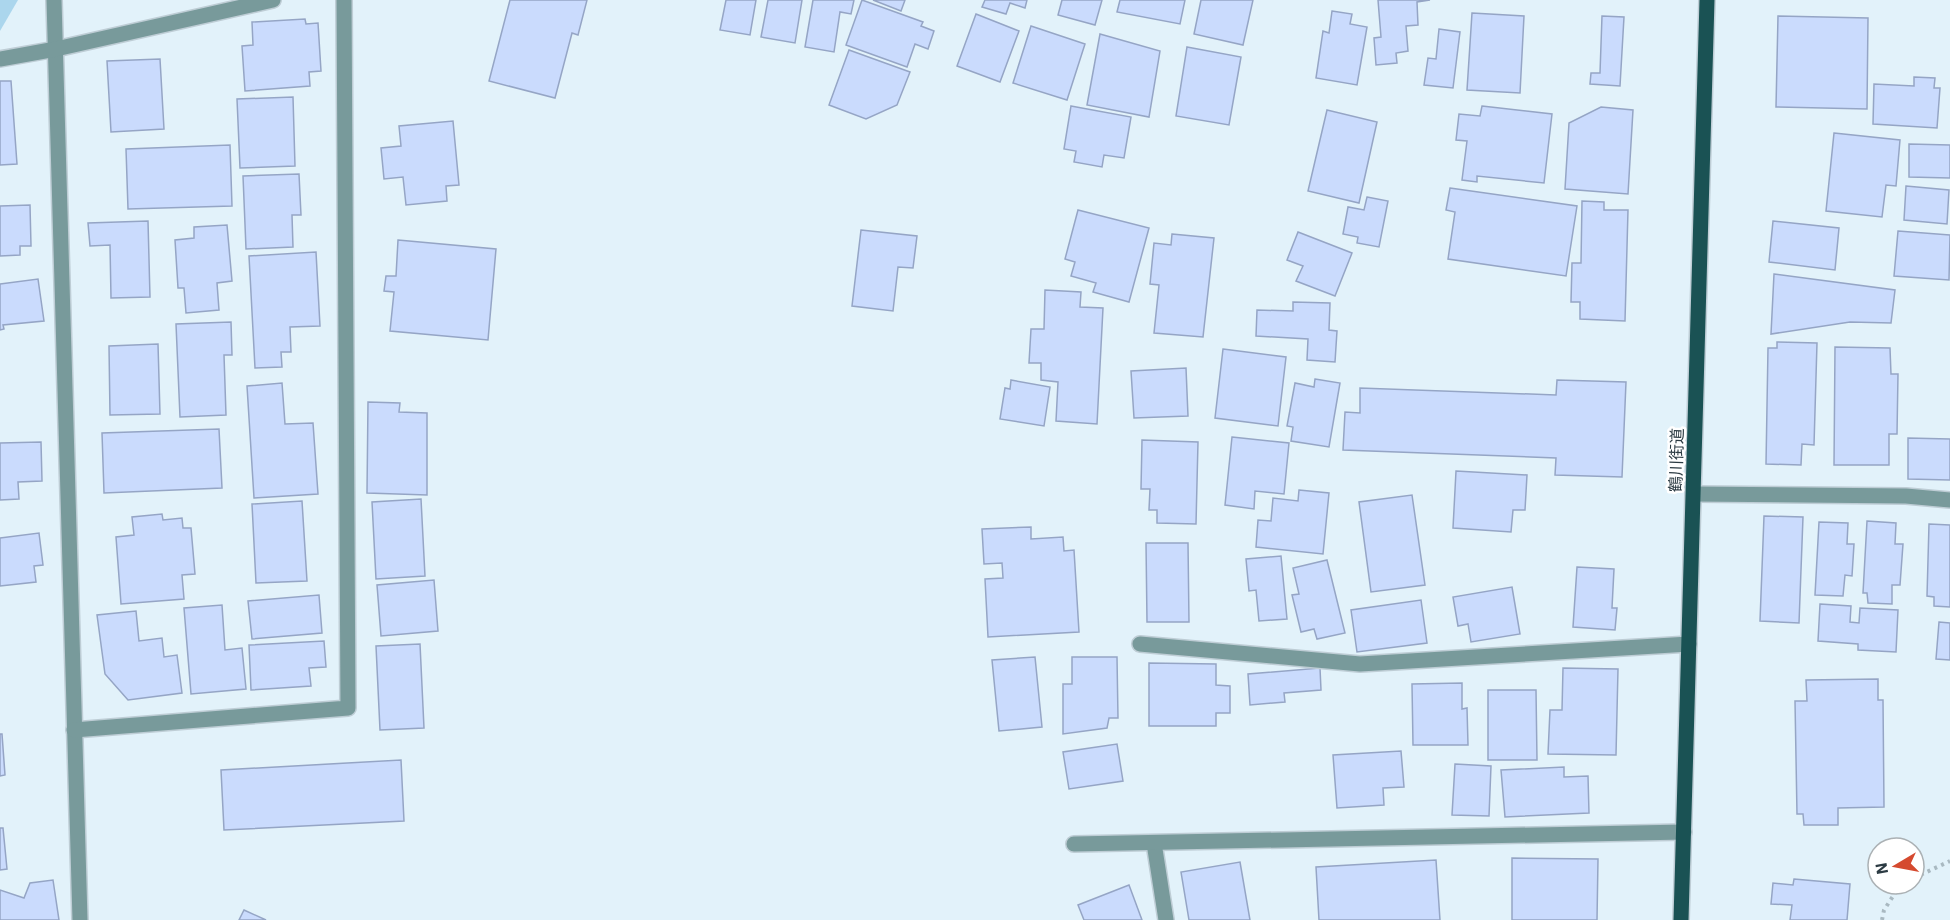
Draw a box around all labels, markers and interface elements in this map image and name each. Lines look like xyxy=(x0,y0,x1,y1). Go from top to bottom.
street label: 鶴川街道 xyxy=(1665,428,1687,492)
north arrow xyxy=(1866,836,1926,896)
text: N xyxy=(1870,861,1892,876)

